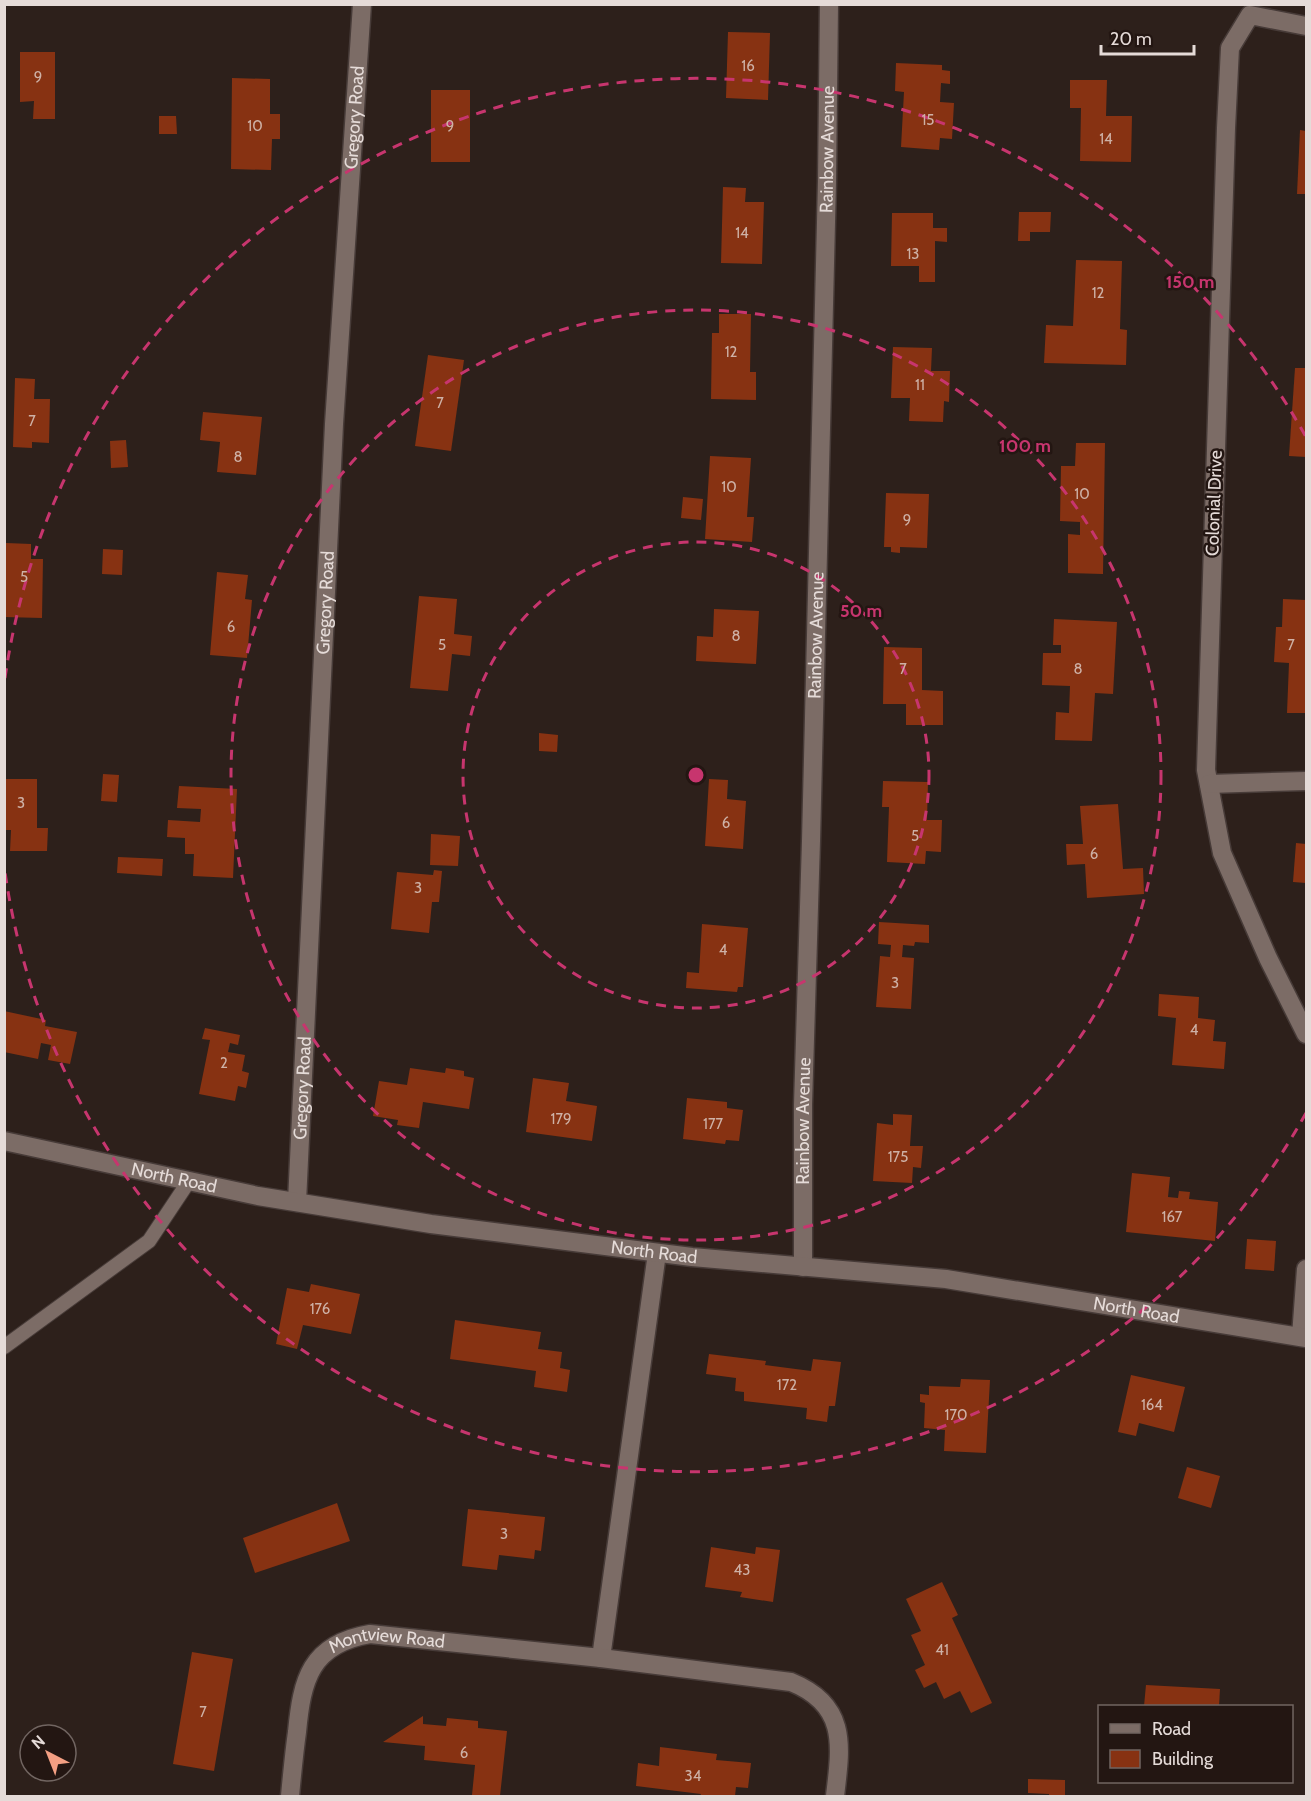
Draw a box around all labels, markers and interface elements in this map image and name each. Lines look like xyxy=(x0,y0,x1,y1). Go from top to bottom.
scale bar xyxy=(1101,18,1194,56)
text: 20 m xyxy=(1110,28,1152,50)
house number: 16 xyxy=(741,57,755,75)
street label: Gregory Road xyxy=(340,65,369,170)
house number: 9 xyxy=(34,68,42,86)
street label: Rainbow Avenue xyxy=(815,86,839,213)
house number: 15 xyxy=(921,111,935,129)
house number: 10 xyxy=(247,117,263,135)
house number: 9 xyxy=(446,117,454,135)
house number: 14 xyxy=(1099,130,1113,148)
house number: 14 xyxy=(735,224,749,242)
house number: 13 xyxy=(906,245,920,263)
text: 150 m xyxy=(1166,271,1214,293)
house number: 12 xyxy=(1092,284,1105,302)
house number: 12 xyxy=(725,343,738,361)
house number: 11 xyxy=(915,376,925,394)
house number: 7 xyxy=(436,394,444,412)
house number: 7 xyxy=(28,412,36,430)
text: 100 m xyxy=(999,435,1051,457)
house number: 8 xyxy=(233,448,243,466)
street label: Colonial Drive xyxy=(1201,450,1227,556)
house number: 10 xyxy=(721,478,737,496)
house number: 10 xyxy=(1074,485,1090,503)
house number: 9 xyxy=(903,511,911,529)
street label: Gregory Road xyxy=(312,550,339,655)
house number: 5 xyxy=(20,568,28,586)
street label: Rainbow Avenue xyxy=(803,571,829,699)
text: 50 m xyxy=(840,600,882,622)
house number: 6 xyxy=(227,618,235,636)
house number: 8 xyxy=(731,627,741,645)
house number: 5 xyxy=(438,636,446,654)
house number: 7 xyxy=(1287,636,1295,654)
house number: 7 xyxy=(899,660,907,678)
house number: 8 xyxy=(1073,660,1083,678)
centre of rings xyxy=(686,765,706,785)
house number: 3 xyxy=(17,794,25,812)
house number: 6 xyxy=(722,814,730,832)
house number: 5 xyxy=(911,827,919,845)
house number: 6 xyxy=(1090,845,1098,863)
house number: 3 xyxy=(414,879,422,897)
house number: 4 xyxy=(719,941,728,959)
house number: 3 xyxy=(891,974,899,992)
house number: 4 xyxy=(1190,1021,1199,1039)
street label: Gregory Road xyxy=(289,1036,316,1140)
house number: 2 xyxy=(220,1054,228,1072)
street label: Rainbow Avenue xyxy=(792,1057,815,1185)
house number: 179 xyxy=(551,1110,571,1128)
house number: 177 xyxy=(703,1115,723,1133)
house number: 175 xyxy=(888,1148,908,1166)
street label: North Road xyxy=(129,1158,219,1198)
house number: 167 xyxy=(1162,1208,1183,1226)
street label: North Road xyxy=(610,1236,698,1268)
street label: North Road xyxy=(1092,1292,1181,1328)
house number: 176 xyxy=(310,1300,330,1318)
house number: 172 xyxy=(777,1376,797,1394)
house number: 164 xyxy=(1141,1396,1163,1414)
house number: 170 xyxy=(945,1406,967,1424)
house number: 3 xyxy=(500,1525,508,1543)
house number: 43 xyxy=(734,1561,750,1579)
street label: Montview Road xyxy=(324,1623,446,1658)
house number: 41 xyxy=(935,1641,949,1659)
house number: 7 xyxy=(199,1703,207,1721)
legend xyxy=(1098,1705,1293,1783)
text: Road xyxy=(1152,1718,1191,1740)
north arrow xyxy=(18,1723,78,1783)
text: N xyxy=(28,1731,49,1753)
house number: 6 xyxy=(460,1744,468,1762)
text: Building xyxy=(1152,1748,1214,1770)
house number: 34 xyxy=(685,1767,702,1785)

